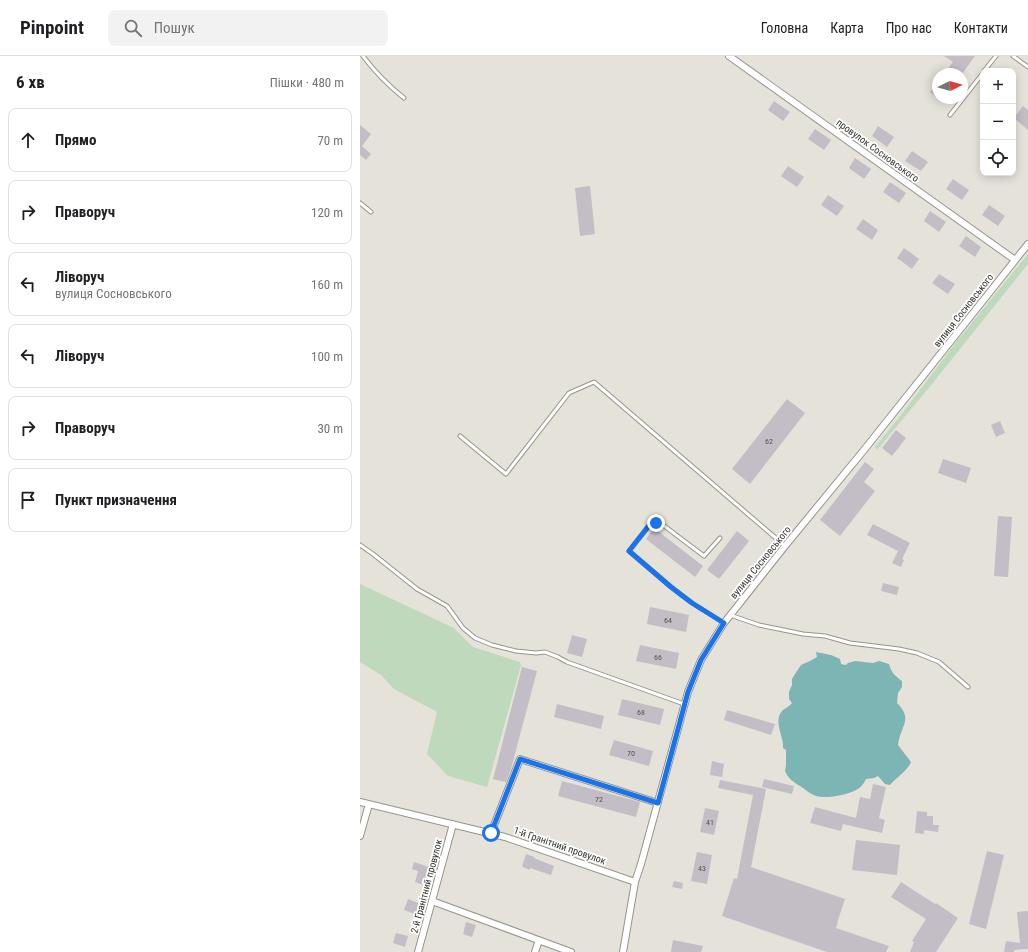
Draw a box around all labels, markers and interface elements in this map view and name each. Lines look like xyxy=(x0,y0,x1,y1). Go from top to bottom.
search box xyxy=(108,10,388,46)
text: Pinpoint xyxy=(20,16,84,39)
icon: search xyxy=(122,17,144,39)
text: Пошук xyxy=(154,19,195,37)
text: Головна xyxy=(761,20,808,36)
text: Карта xyxy=(830,20,864,36)
text: Про нас xyxy=(886,20,932,36)
text: Контакти xyxy=(954,20,1008,36)
north arrow xyxy=(932,68,968,104)
map controls xyxy=(980,68,1016,176)
button: + xyxy=(980,68,1016,104)
text: 6 хв xyxy=(16,72,45,92)
text: Пішки · 480 m xyxy=(270,75,344,90)
button: − xyxy=(980,104,1016,140)
street label: провулок Сосновського xyxy=(834,117,921,184)
icon: ahead xyxy=(17,129,39,151)
text: Прямо xyxy=(55,131,96,149)
text: 70 m xyxy=(317,133,343,148)
button: locate xyxy=(980,140,1016,176)
icon: right xyxy=(17,201,39,223)
text: Праворуч xyxy=(55,203,115,221)
text: 120 m xyxy=(311,205,343,220)
text: Ліворуч xyxy=(55,268,104,286)
street label: вулиця Сосновського xyxy=(931,272,995,349)
icon: left xyxy=(17,273,39,295)
text: 160 m xyxy=(311,277,343,292)
text: вулиця Сосновського xyxy=(55,286,172,301)
icon: left xyxy=(17,345,39,367)
text: Ліворуч xyxy=(55,347,104,365)
text: 100 m xyxy=(311,349,343,364)
icon: right xyxy=(17,417,39,439)
text: Праворуч xyxy=(55,419,115,437)
text: 30 m xyxy=(317,421,343,436)
house number: 62 xyxy=(765,437,773,446)
icon: arrive xyxy=(17,489,39,511)
text: Пункт призначення xyxy=(55,491,177,509)
route end xyxy=(647,514,665,532)
street label: вулиця Сосновського xyxy=(728,524,793,601)
house number: 64 xyxy=(664,616,672,625)
house number: 66 xyxy=(654,653,662,662)
house number: 68 xyxy=(637,708,645,717)
house number: 70 xyxy=(627,749,635,758)
house number: 72 xyxy=(595,795,603,804)
house number: 41 xyxy=(706,818,714,827)
route start xyxy=(482,824,500,842)
street label: 1-й Гранітний провулок xyxy=(512,825,607,866)
street label: 2-й Гранітний провулок xyxy=(409,838,444,934)
house number: 43 xyxy=(698,864,706,873)

